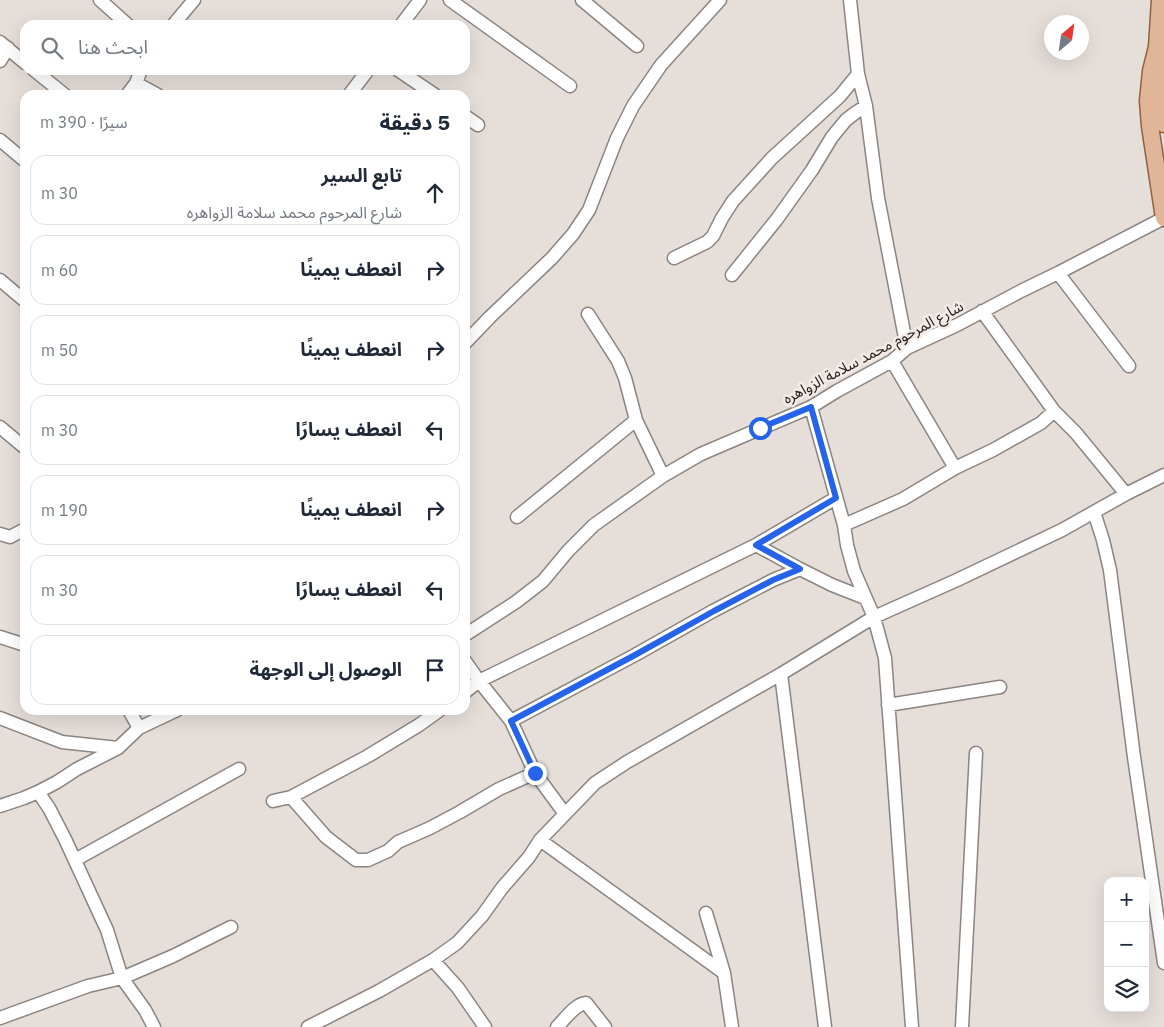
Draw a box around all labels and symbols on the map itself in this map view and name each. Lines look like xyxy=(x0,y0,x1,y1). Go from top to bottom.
north arrow xyxy=(1044,15,1089,60)
street label: شارع المرحوم محمد سلامة الزواهره xyxy=(779,296,968,410)
route start xyxy=(749,417,772,440)
route end xyxy=(524,762,547,785)

